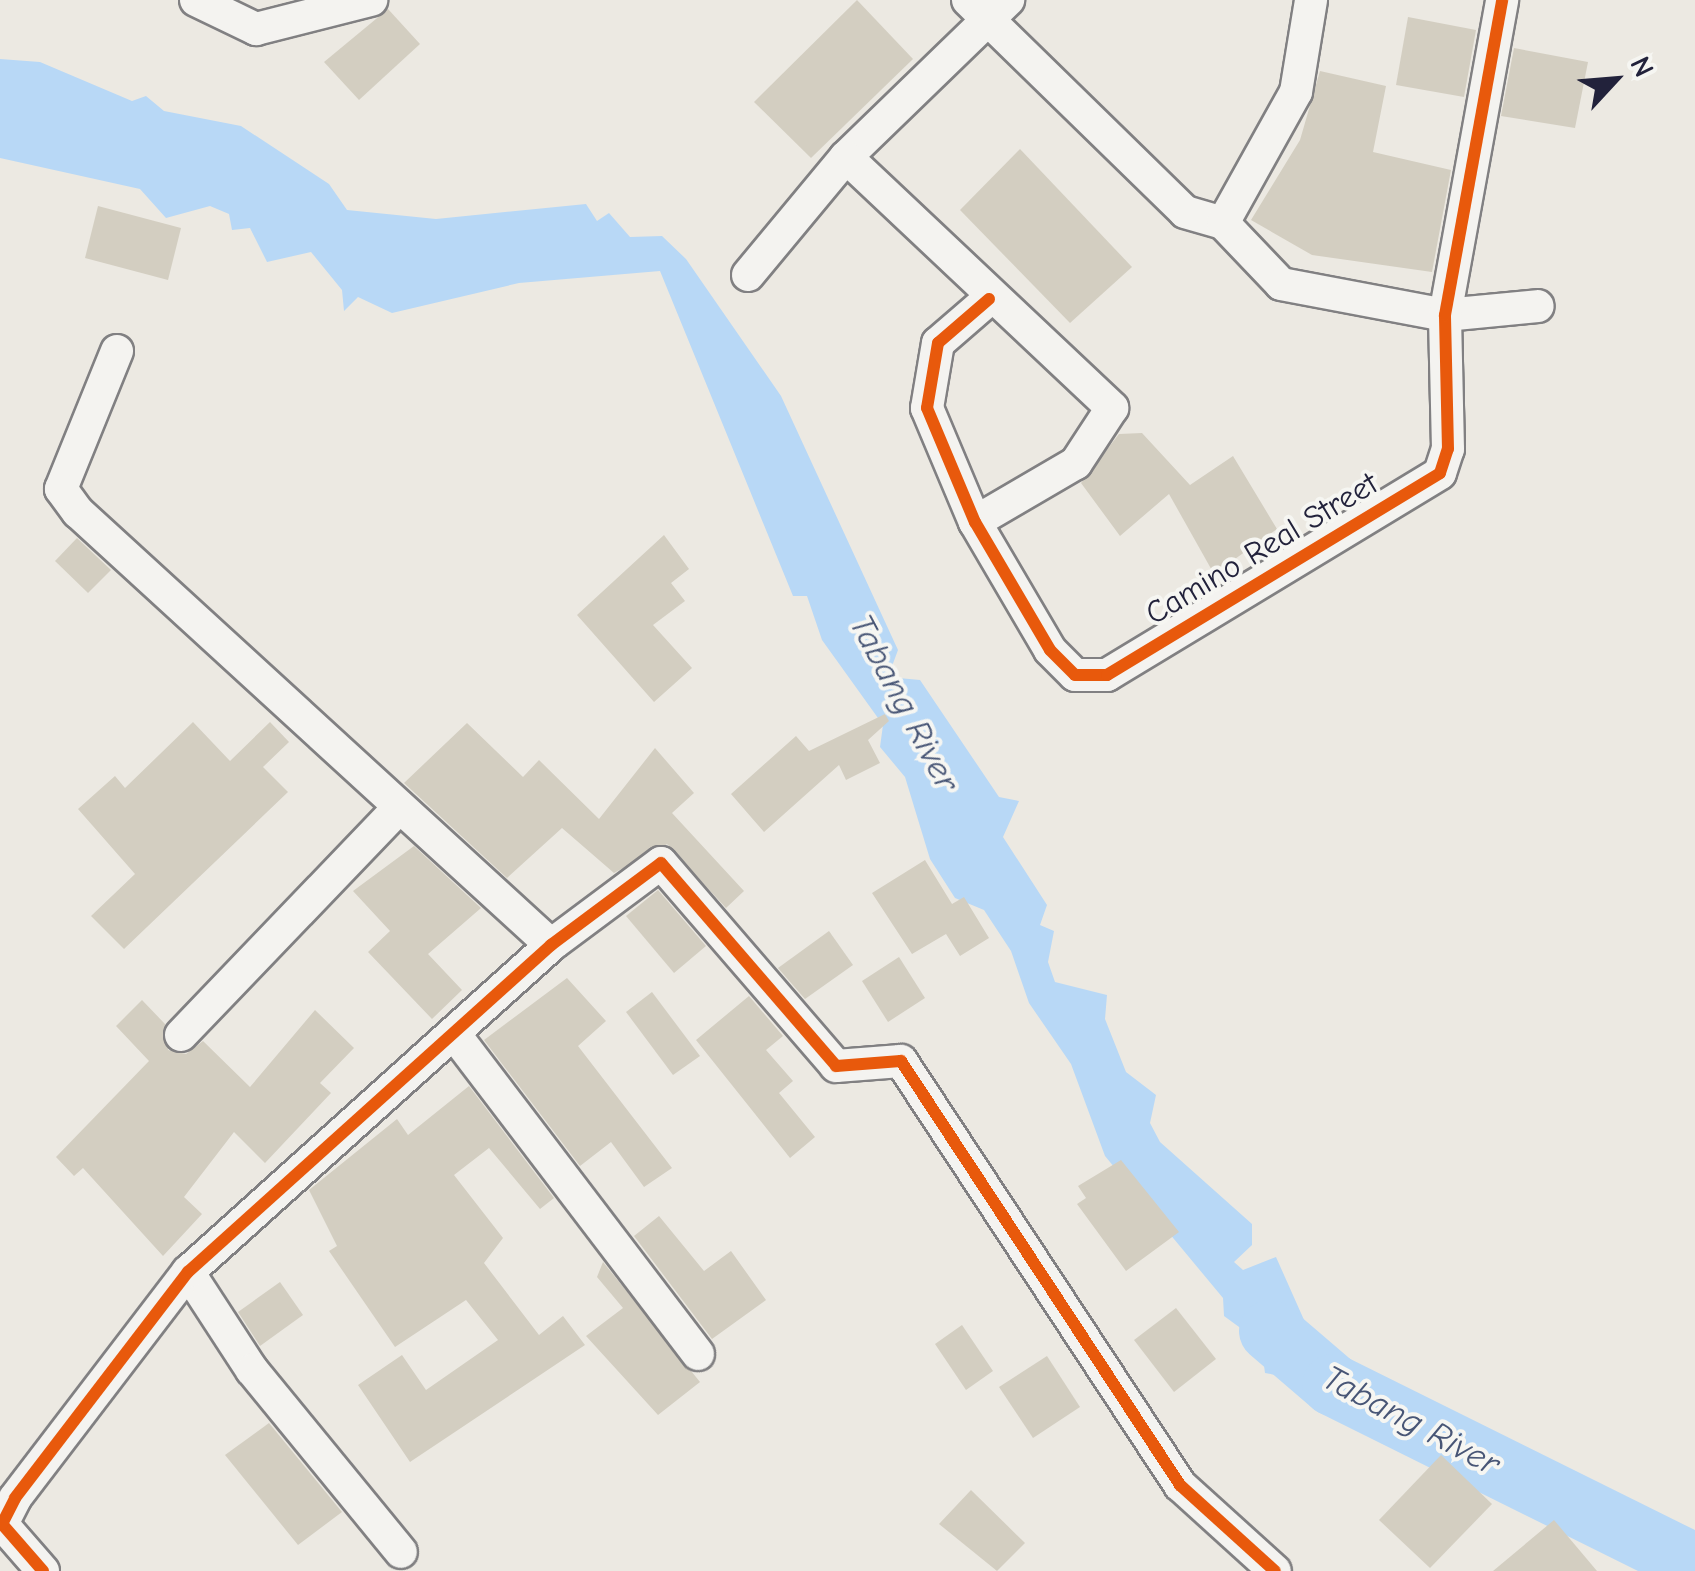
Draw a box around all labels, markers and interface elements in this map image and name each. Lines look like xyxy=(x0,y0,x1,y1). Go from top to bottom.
north arrow xyxy=(1565,30,1665,130)
text: N xyxy=(1624,52,1660,82)
street label: Camino Real Street xyxy=(1139,464,1385,634)
water label: Tabang River xyxy=(840,607,968,799)
water label: Tabang River xyxy=(1315,1357,1507,1485)

